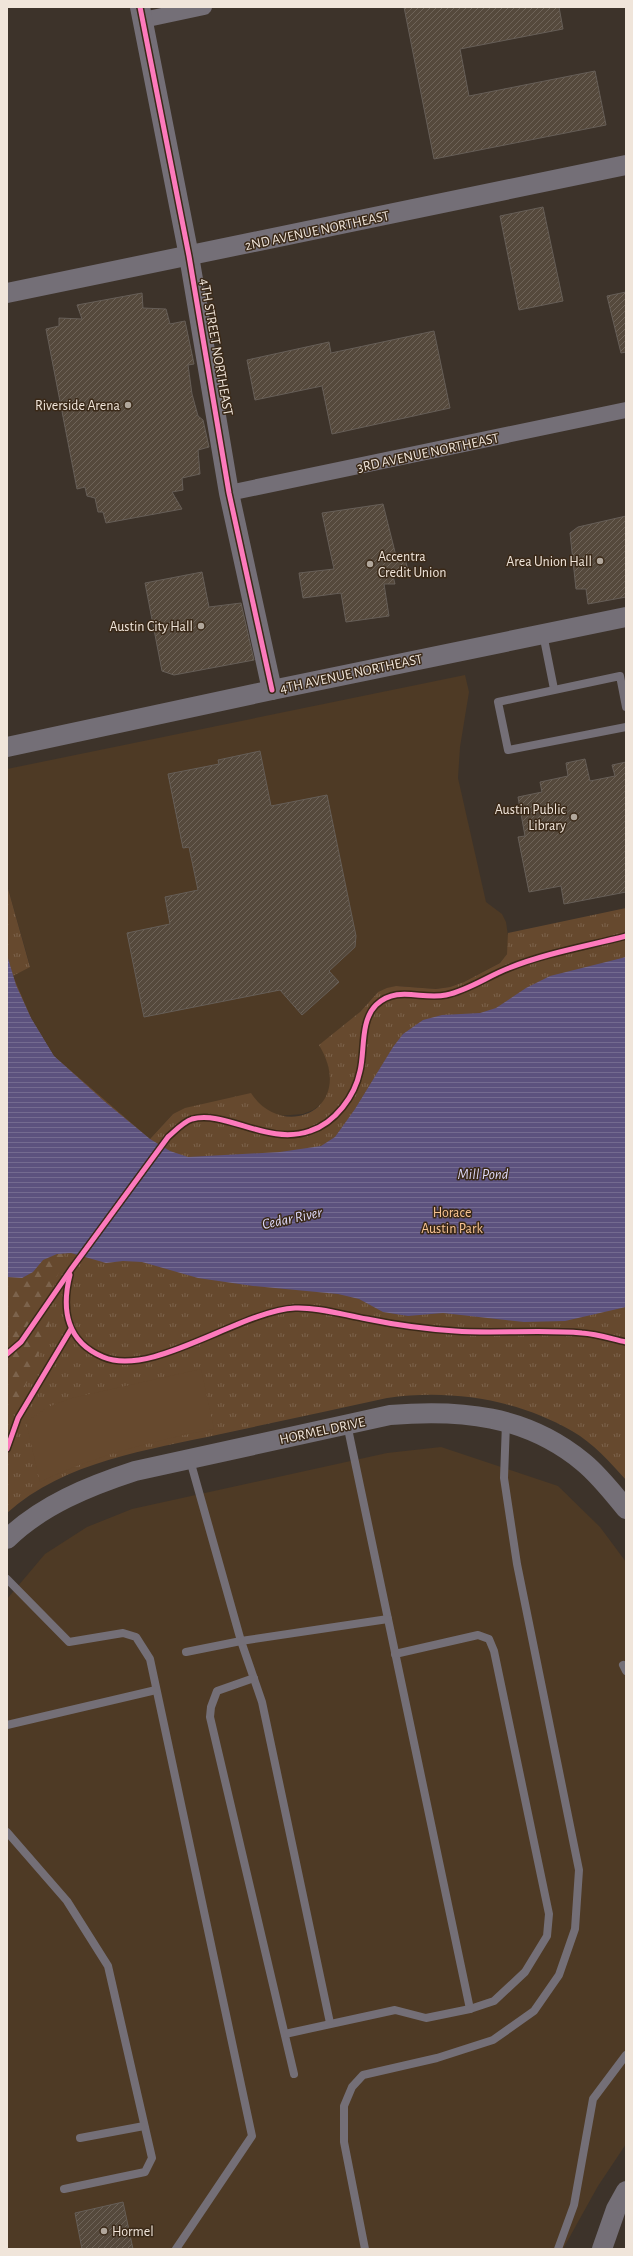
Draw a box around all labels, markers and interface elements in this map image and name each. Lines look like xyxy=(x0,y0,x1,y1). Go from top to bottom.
street label: 2ND AVENUE NORTHEAST xyxy=(244,209,391,253)
street label: 4TH STREET NORTHEAST xyxy=(197,277,235,417)
place label: Riverside Arena xyxy=(35,399,121,413)
marker: Riverside Arena xyxy=(123,400,133,410)
street label: 3RD AVENUE NORTHEAST xyxy=(356,431,501,475)
place label: Accentra Credit Union xyxy=(378,550,446,580)
place label: Area Union Hall xyxy=(506,555,592,569)
marker: Area Union Hall xyxy=(595,556,605,566)
marker: Accentra Credit Union xyxy=(365,559,375,569)
place label: Austin City Hall xyxy=(109,620,193,634)
marker: Austin City Hall xyxy=(196,621,206,631)
street label: 4TH AVENUE NORTHEAST xyxy=(279,652,424,696)
place label: Austin Public Library xyxy=(495,803,567,833)
marker: Austin Public Library xyxy=(569,812,579,822)
water label: Mill Pond xyxy=(458,1167,509,1182)
water label: Cedar River xyxy=(261,1205,324,1232)
park label: Horace Austin Park xyxy=(421,1206,483,1236)
street label: HORMEL DRIVE xyxy=(278,1415,366,1447)
place label: Hormel xyxy=(112,2225,154,2239)
marker: Hormel xyxy=(99,2226,109,2236)

